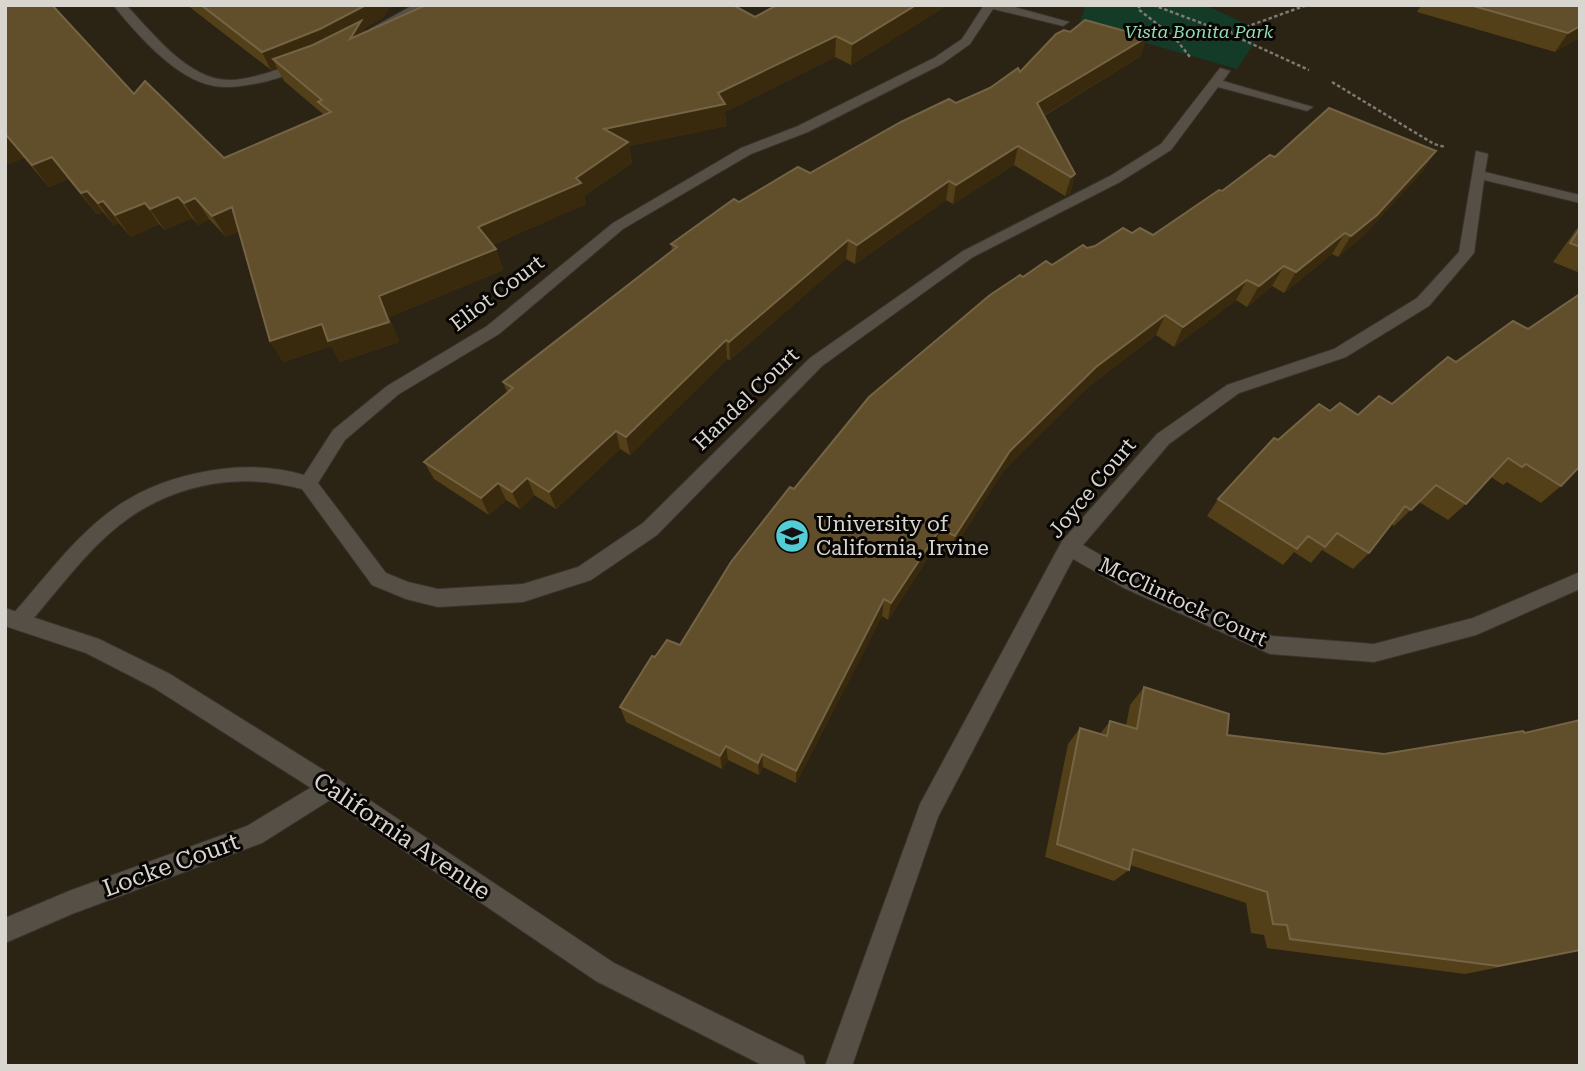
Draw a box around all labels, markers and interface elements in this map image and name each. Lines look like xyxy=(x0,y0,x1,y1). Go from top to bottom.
park label: Vista Bonita Park xyxy=(1125,21,1273,42)
street label: Eliot Court xyxy=(446,250,549,336)
street label: Handel Court xyxy=(688,343,804,455)
street label: Joyce Court xyxy=(1043,433,1141,543)
place label: University of California, Irvine xyxy=(816,512,989,560)
school or university icon: University of California, Irvine xyxy=(773,517,811,555)
street label: McClintock Court xyxy=(1095,553,1271,652)
street label: California Avenue xyxy=(308,766,496,906)
street label: Locke Court xyxy=(99,827,243,903)

